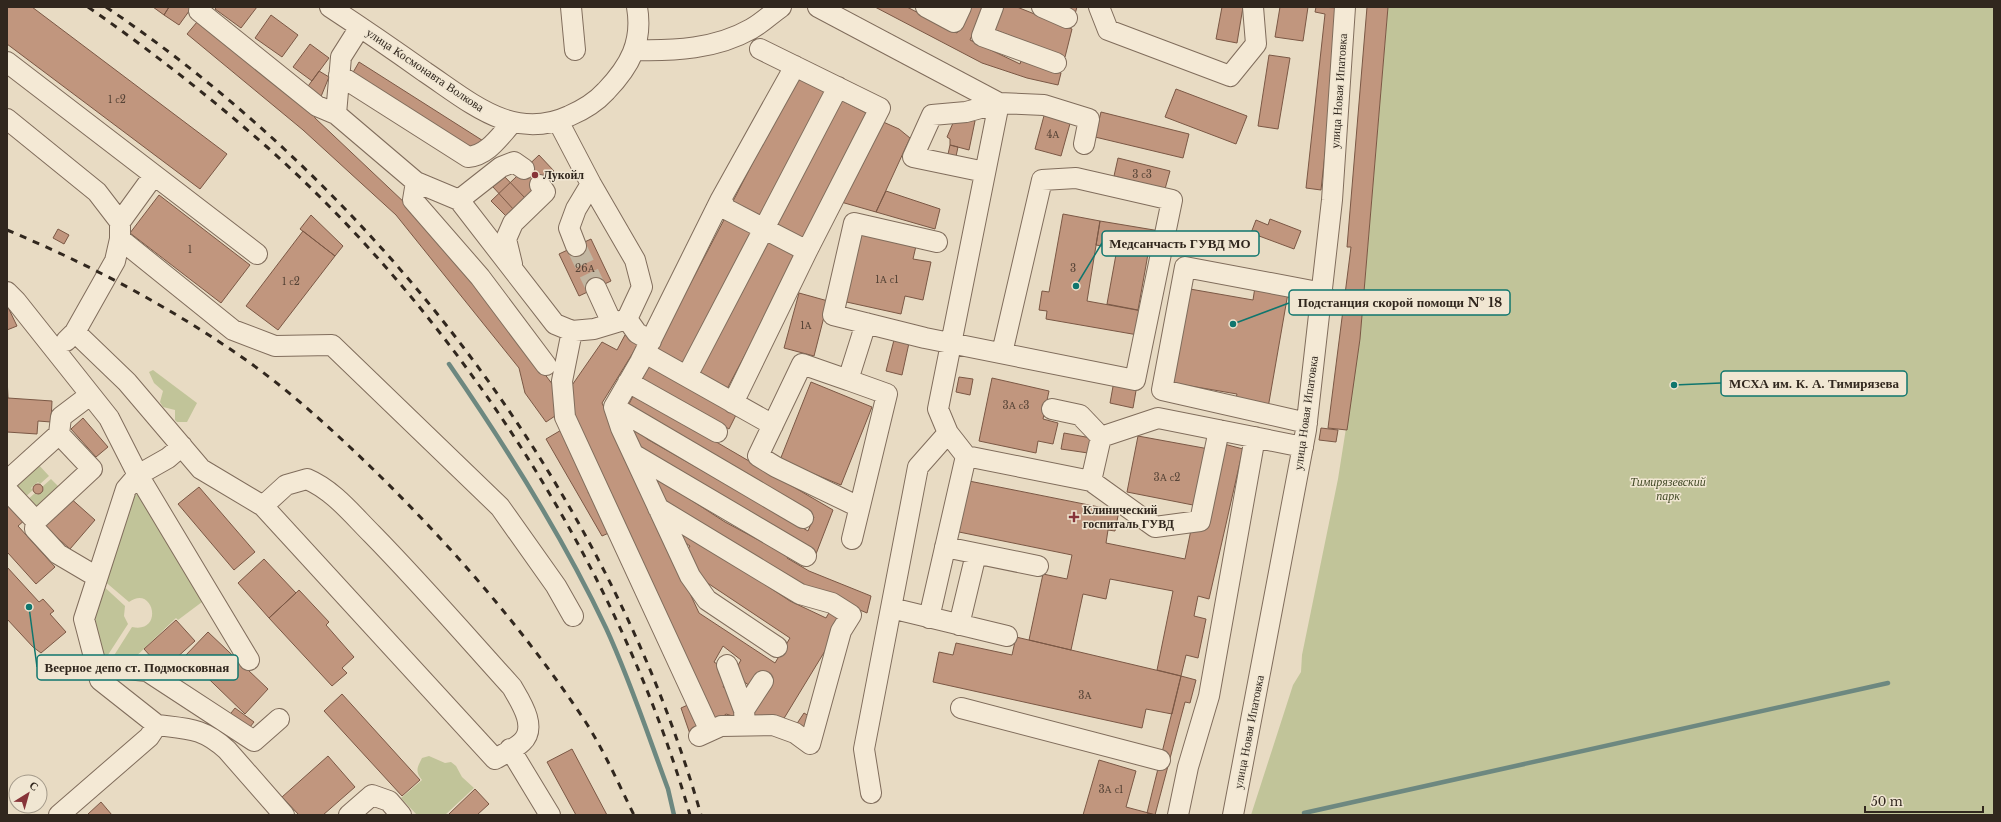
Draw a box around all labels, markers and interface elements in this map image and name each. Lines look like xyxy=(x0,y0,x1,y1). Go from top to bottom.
street label: улица Космонавта Волкова xyxy=(364,25,488,115)
street label: улица Новая Ипатовка xyxy=(1327,32,1350,149)
house number: 1 с2 xyxy=(108,93,126,106)
house number: 4А xyxy=(1046,128,1060,141)
place label: Лукойл xyxy=(543,167,584,182)
house number: 3 с3 xyxy=(1132,168,1152,181)
marker: Лукойл xyxy=(530,170,540,180)
callout: Медсанчасть ГУВД МО xyxy=(1102,231,1259,256)
text: Медсанчасть ГУВД МО xyxy=(1109,235,1251,252)
house number: 1 xyxy=(188,243,192,256)
house number: 26А xyxy=(575,262,596,275)
house number: 3 xyxy=(1070,262,1076,275)
house number: 1А с1 xyxy=(875,273,899,286)
house number: 1 с2 xyxy=(282,275,300,288)
callout: Подстанция скорой помощи № 18 xyxy=(1289,290,1510,315)
text: Подстанция скорой помощи № 18 xyxy=(1298,294,1502,311)
house number: 1А xyxy=(800,319,813,332)
street label: улица Новая Ипатовка xyxy=(1290,354,1321,471)
callout: МСХА им. К. А. Тимирязева xyxy=(1721,371,1907,396)
text: МСХА им. К. А. Тимирязева xyxy=(1729,375,1900,392)
house number: 3А с3 xyxy=(1003,399,1029,412)
house number: 3А с2 xyxy=(1154,471,1180,484)
park label: Тимирязевский парк xyxy=(1630,474,1706,503)
place label: Клинический госпиталь ГУВД xyxy=(1083,502,1175,531)
marker: Клинический госпиталь ГУВД xyxy=(1068,511,1080,523)
callout: Веерное депо ст. Подмосковная xyxy=(37,655,238,680)
text: Веерное депо ст. Подмосковная xyxy=(45,659,229,676)
street label: улица Новая Ипатовка xyxy=(1230,673,1267,790)
house number: 3А xyxy=(1078,689,1092,702)
north arrow xyxy=(8,774,48,814)
text: С xyxy=(27,778,41,794)
house number: 3А с1 xyxy=(1098,783,1124,796)
scale bar xyxy=(1865,788,1983,814)
text: 50 m xyxy=(1871,794,1903,809)

